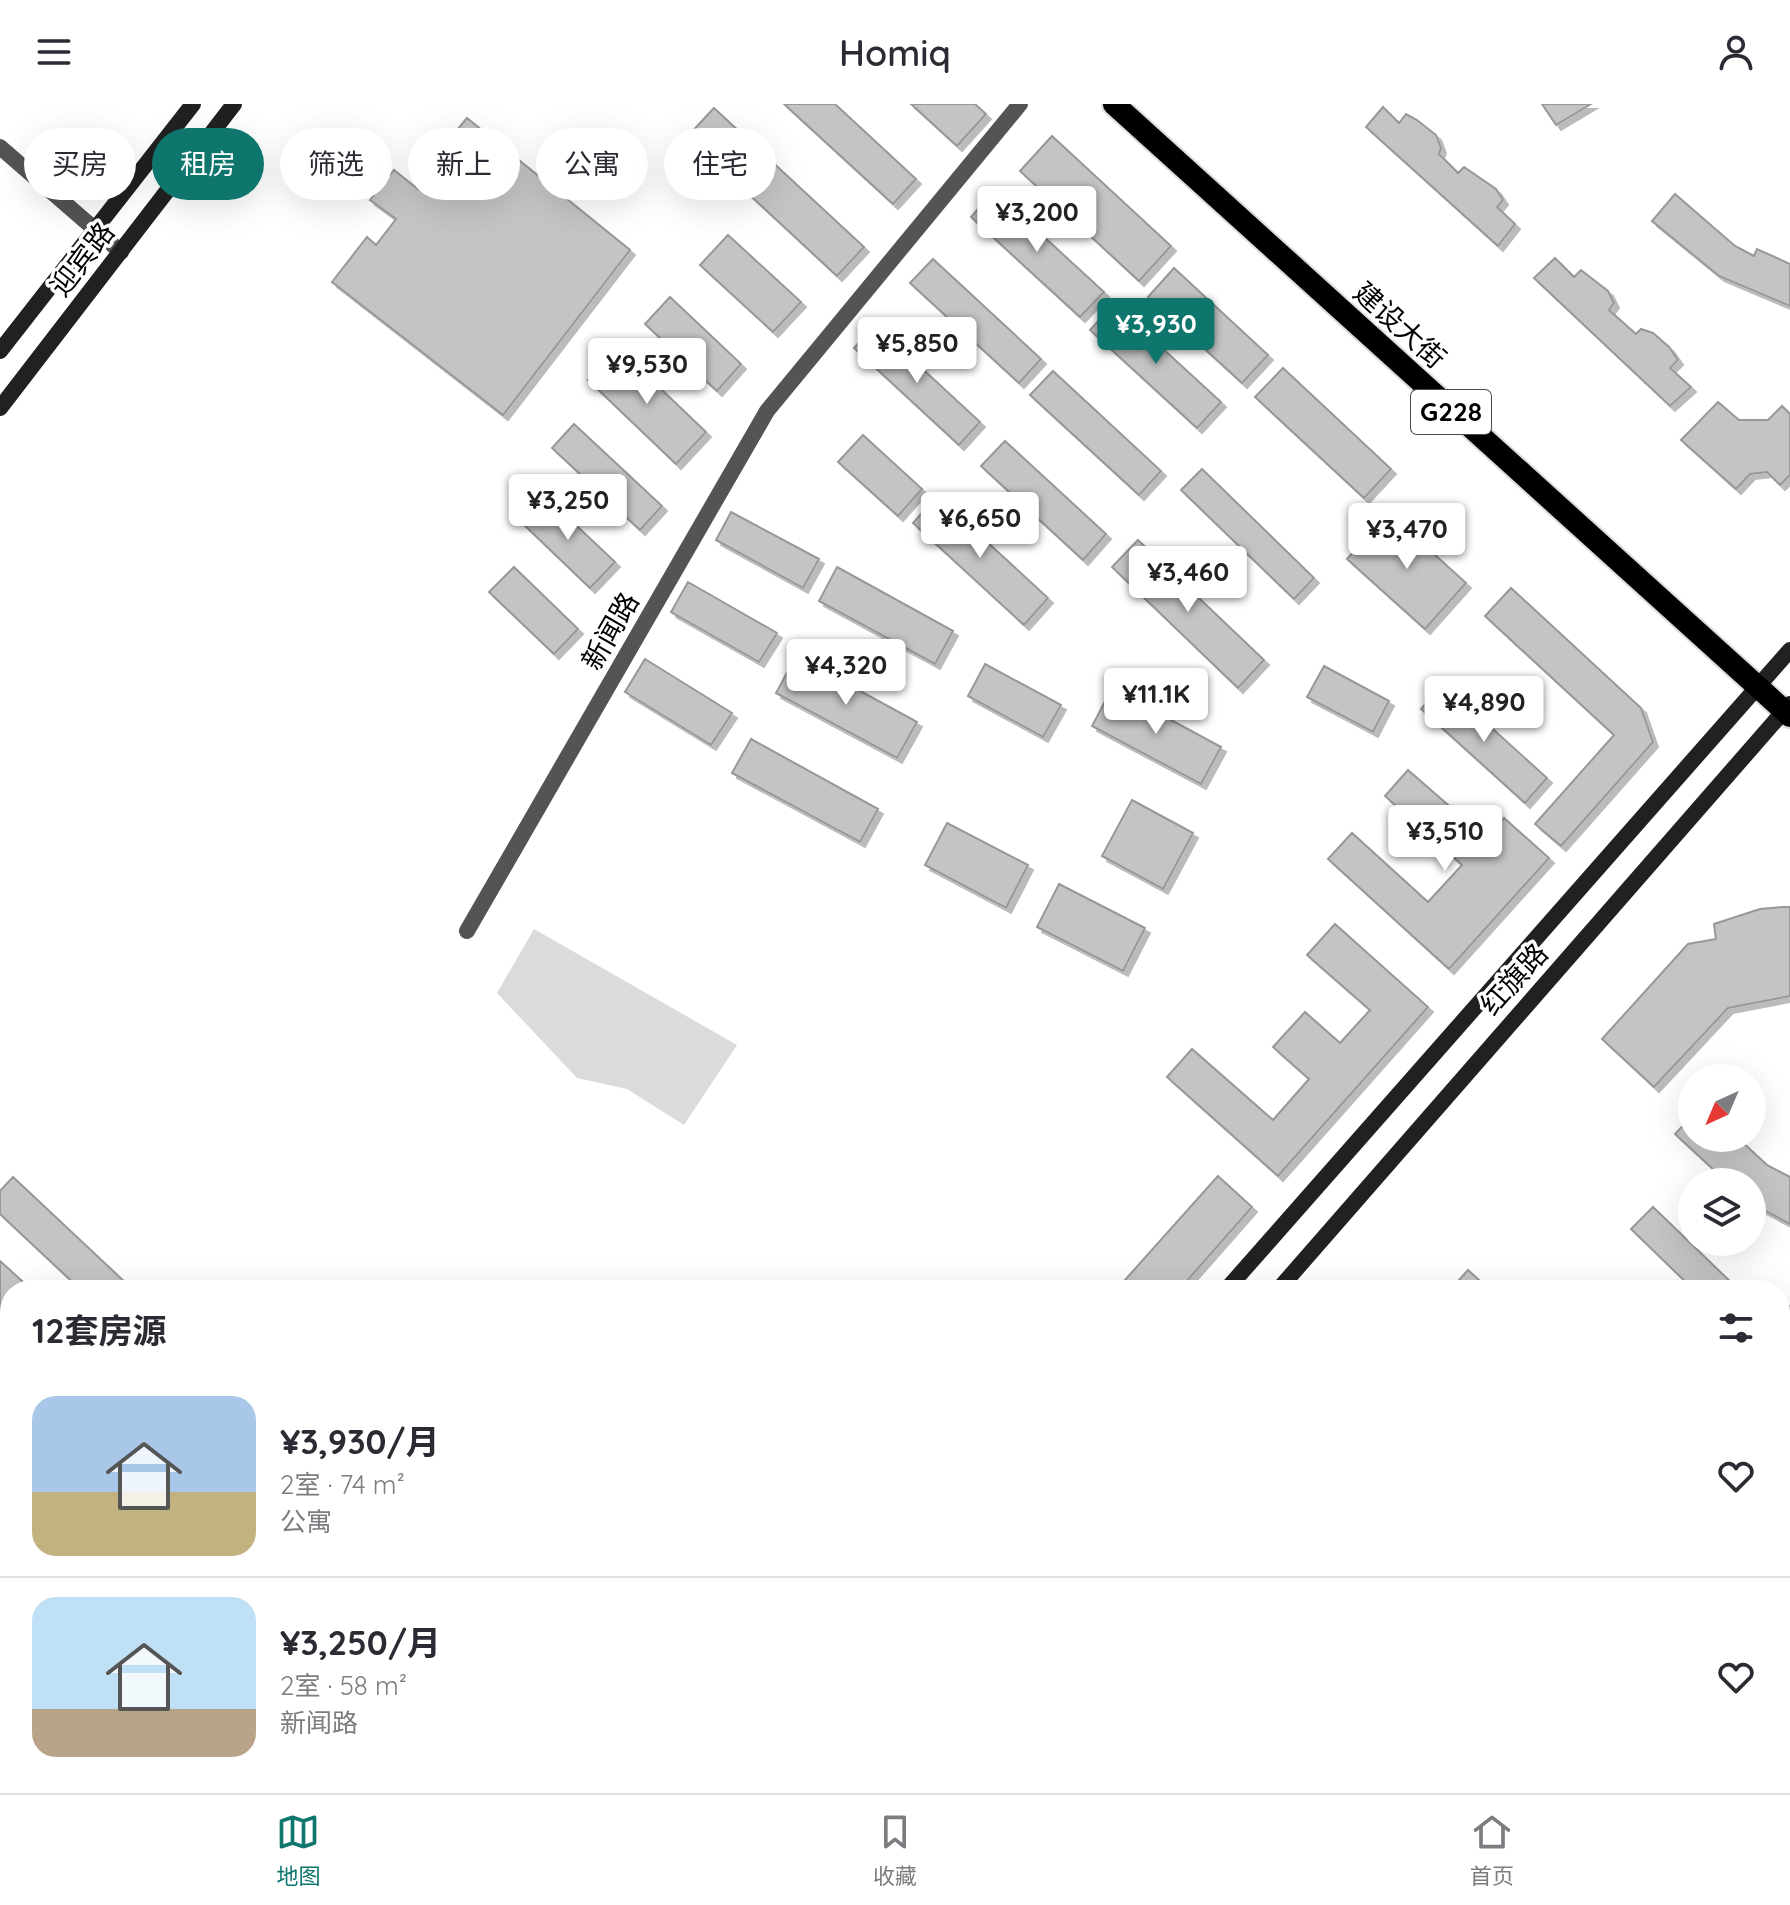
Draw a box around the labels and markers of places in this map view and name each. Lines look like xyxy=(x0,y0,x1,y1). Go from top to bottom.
pin: ¥3,200 xyxy=(972,186,1102,254)
pin: ¥3,930 xyxy=(1091,298,1221,366)
pin: ¥5,850 xyxy=(852,317,982,385)
pin: ¥9,530 xyxy=(582,338,712,406)
pin: ¥3,250 xyxy=(503,474,633,542)
pin: ¥6,650 xyxy=(915,492,1045,560)
pin: ¥3,470 xyxy=(1342,503,1472,571)
pin: ¥3,460 xyxy=(1123,546,1253,614)
pin: ¥4,320 xyxy=(781,639,911,707)
pin: ¥11.1K xyxy=(1091,668,1221,736)
pin: ¥4,890 xyxy=(1419,676,1549,744)
pin: ¥3,510 xyxy=(1380,805,1510,873)

